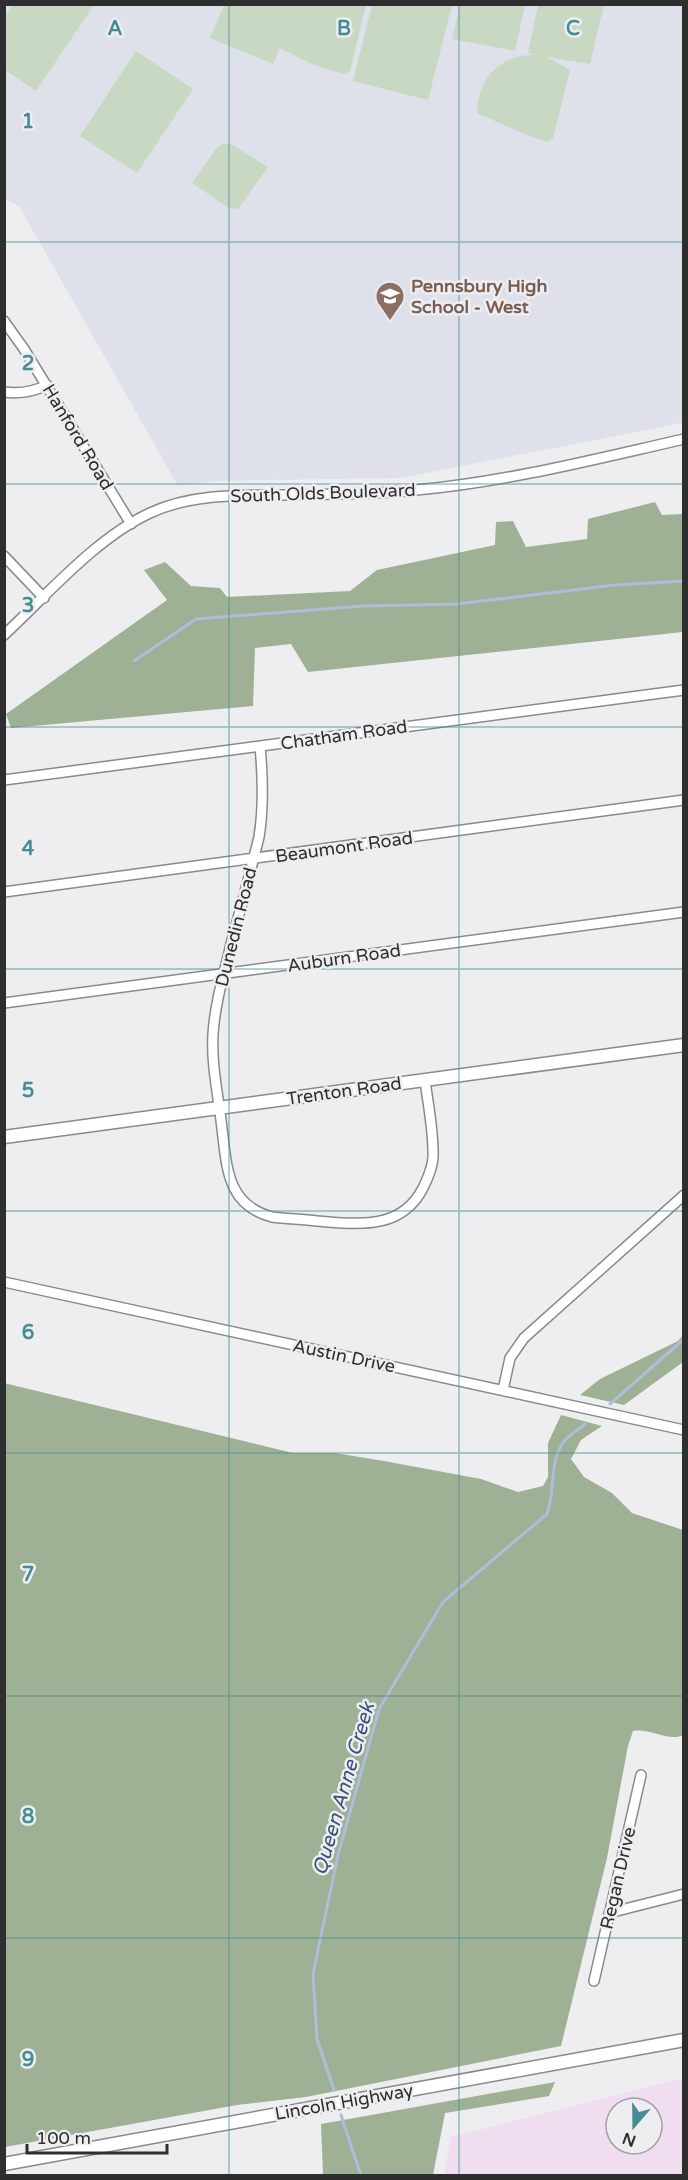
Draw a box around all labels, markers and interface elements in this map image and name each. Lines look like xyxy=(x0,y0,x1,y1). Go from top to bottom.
text: A xyxy=(108,17,123,41)
text: B xyxy=(337,17,351,41)
text: C xyxy=(566,17,580,41)
text: 1 xyxy=(22,110,34,134)
place label: Pennsbury High School - West xyxy=(411,275,547,318)
school or university icon: Pennsbury High School - West xyxy=(374,280,406,322)
text: 2 xyxy=(22,352,34,376)
street label: Hanford Road xyxy=(38,380,118,494)
street label: South Olds Boulevard xyxy=(230,479,416,507)
text: 3 xyxy=(22,594,34,618)
street label: Chatham Road xyxy=(279,715,409,755)
street label: Beaumont Road xyxy=(274,826,414,868)
text: 4 xyxy=(22,837,35,861)
street label: Dunedin Road xyxy=(211,865,261,989)
street label: Auburn Road xyxy=(286,939,402,977)
street label: Trenton Road xyxy=(285,1072,403,1110)
text: 5 xyxy=(22,1079,34,1103)
text: 6 xyxy=(22,1321,34,1345)
street label: Austin Drive xyxy=(291,1334,397,1378)
text: 7 xyxy=(22,1563,34,1587)
water label: Queen Anne Creek xyxy=(308,1698,381,1878)
text: 8 xyxy=(22,1805,34,1829)
street label: Regan Drive xyxy=(596,1825,640,1931)
text: 9 xyxy=(22,2048,34,2072)
street label: Lincoln Highway xyxy=(273,2079,415,2125)
north arrow xyxy=(604,2096,664,2156)
scale bar xyxy=(27,2117,166,2155)
text: 100 m xyxy=(36,2127,91,2149)
text: N xyxy=(620,2128,639,2151)

